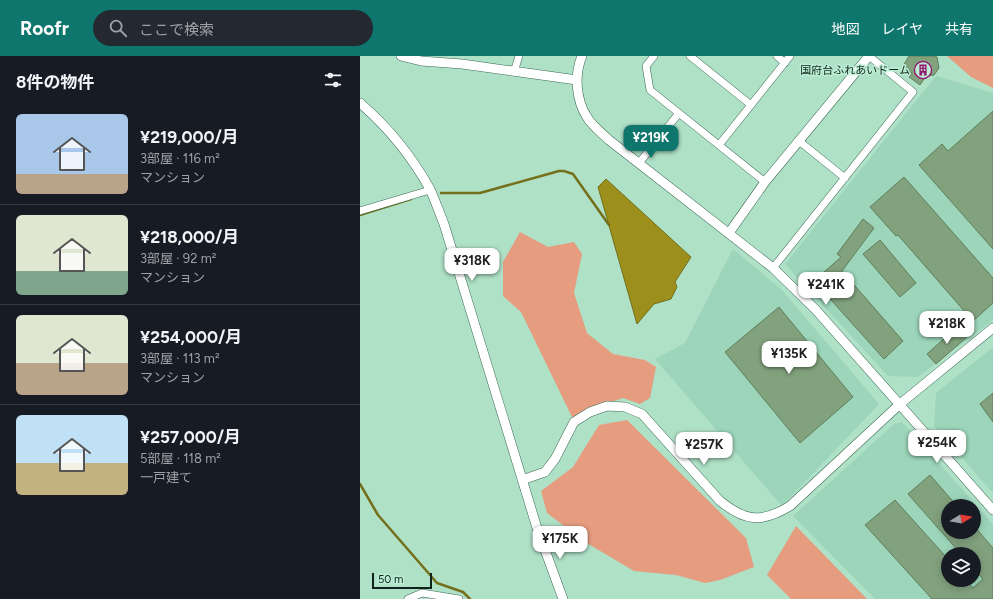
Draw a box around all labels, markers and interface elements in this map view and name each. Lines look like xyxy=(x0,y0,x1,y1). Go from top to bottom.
search box xyxy=(93,10,373,46)
text: Roofr xyxy=(20,17,69,40)
icon: search xyxy=(107,17,129,39)
text: ここで検索 xyxy=(139,21,214,39)
text: 地図 xyxy=(831,21,859,38)
text: レイヤ xyxy=(881,21,923,38)
text: 共有 xyxy=(945,21,973,38)
building icon: 国府台ふれあいドーム xyxy=(913,60,933,80)
place label: 国府台ふれあいドーム xyxy=(800,64,910,77)
icon: filters xyxy=(322,69,344,91)
text: 8件の物件 xyxy=(16,72,94,92)
pin: ¥219K xyxy=(623,125,679,159)
text: ¥219,000/月 xyxy=(140,127,239,147)
icon: home xyxy=(48,130,96,178)
text: ¥219K xyxy=(633,130,669,145)
text: 3部屋 · 116 m² xyxy=(140,151,220,166)
text: マンション xyxy=(140,170,205,185)
text: ¥218,000/月 xyxy=(140,227,239,247)
icon: home xyxy=(48,231,96,279)
pin: ¥318K xyxy=(444,248,500,282)
text: 3部屋 · 92 m² xyxy=(140,251,216,266)
text: ¥318K xyxy=(453,253,491,268)
text: マンション xyxy=(140,270,205,285)
pin: ¥241K xyxy=(798,272,854,306)
text: ¥241K xyxy=(807,277,845,292)
pin: ¥218K xyxy=(919,311,975,345)
text: ¥218K xyxy=(928,316,966,331)
text: ¥254,000/月 xyxy=(140,327,242,347)
icon: home xyxy=(48,331,96,379)
pin: ¥135K xyxy=(761,341,817,375)
text: ¥135K xyxy=(771,346,807,361)
text: 3部屋 · 113 m² xyxy=(140,351,220,366)
text: マンション xyxy=(140,370,205,385)
text: ¥257,000/月 xyxy=(140,427,241,447)
pin: ¥254K xyxy=(909,430,965,464)
icon: home xyxy=(48,431,96,479)
pin: ¥257K xyxy=(676,432,732,466)
text: ¥254K xyxy=(917,435,957,450)
text: ¥257K xyxy=(685,437,723,452)
text: 5部屋 · 118 m² xyxy=(140,451,221,466)
text: 一戸建て xyxy=(140,470,192,485)
north arrow xyxy=(941,499,981,539)
map controls xyxy=(941,499,981,587)
pin: ¥175K xyxy=(532,526,588,560)
text: ¥175K xyxy=(542,531,578,546)
button: layers xyxy=(941,547,981,587)
scale bar xyxy=(372,571,432,590)
text: 50 m xyxy=(378,573,403,586)

